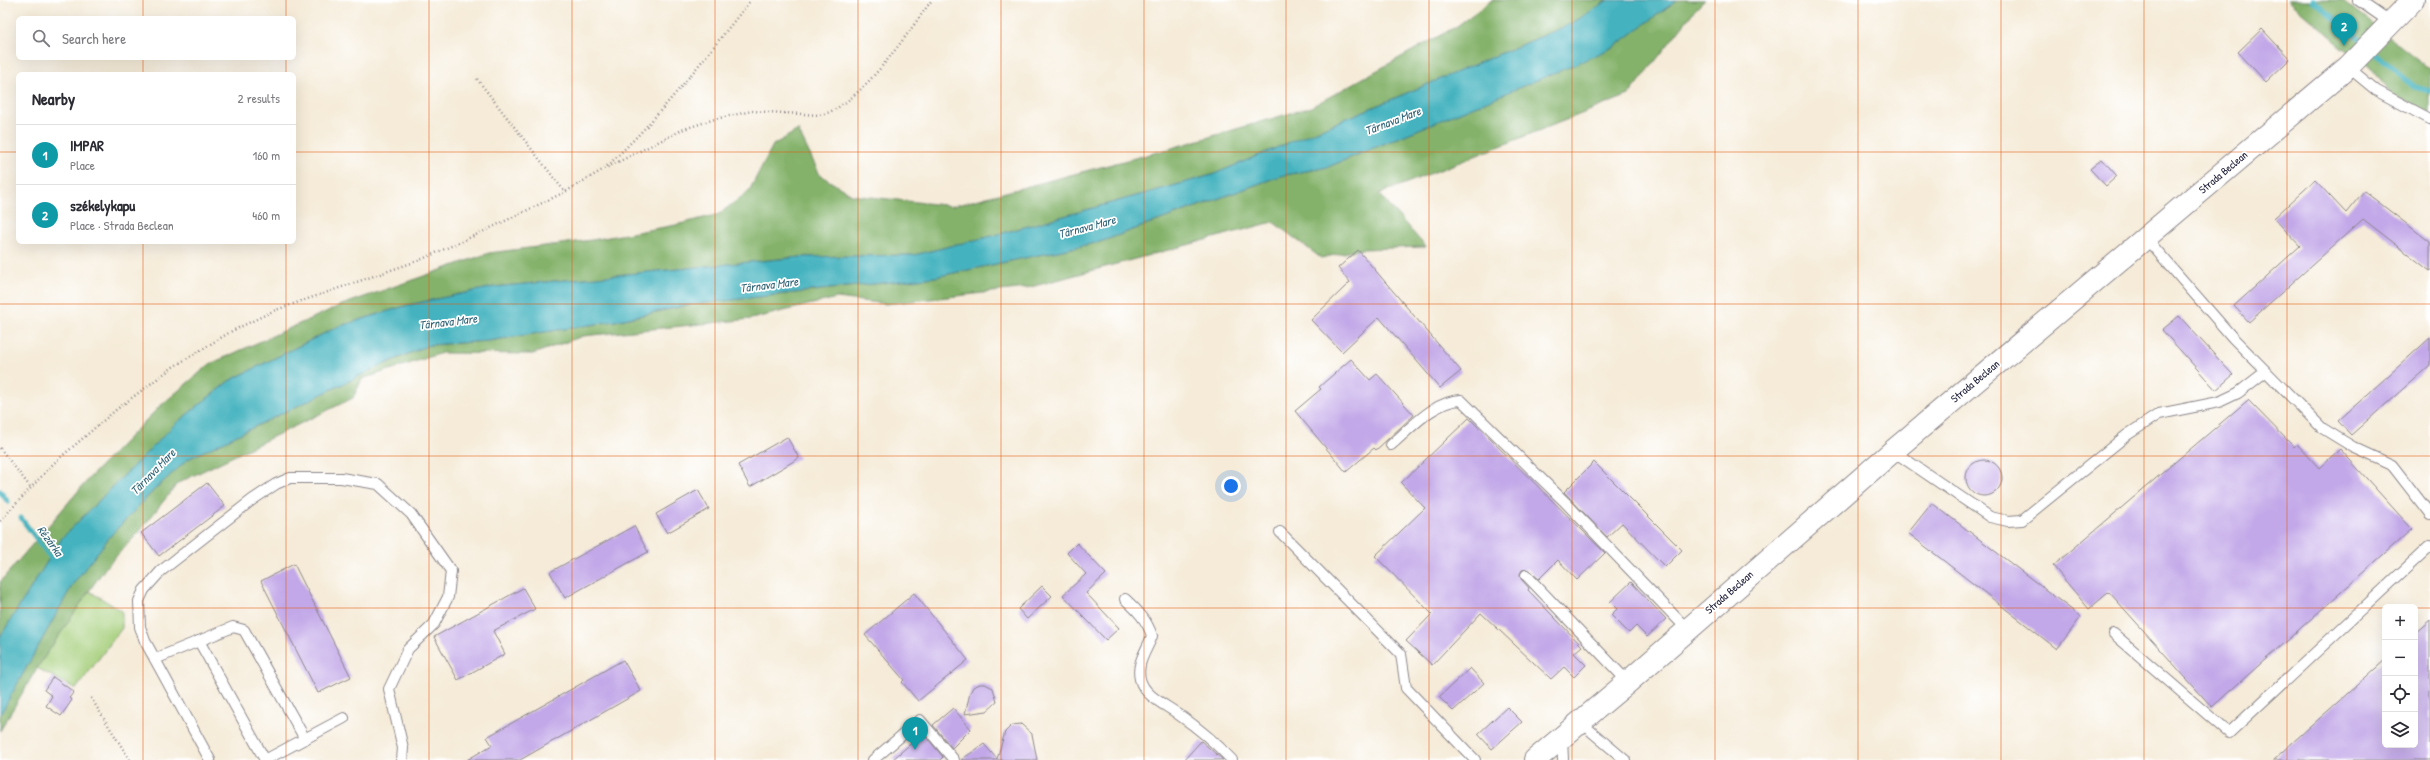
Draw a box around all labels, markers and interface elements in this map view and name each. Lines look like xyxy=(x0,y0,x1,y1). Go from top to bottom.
pin: 2 xyxy=(2331,13,2357,46)
search box xyxy=(16,16,296,60)
icon: search xyxy=(30,27,52,49)
text: Search here xyxy=(62,28,126,49)
text: Nearby xyxy=(32,87,75,110)
text: 2 results xyxy=(238,89,280,107)
water label: Târnava Mare xyxy=(1362,102,1424,139)
text: IMPAR xyxy=(70,135,104,156)
text: 1 xyxy=(43,146,47,164)
text: 160 m xyxy=(252,146,280,164)
street label: Strada Beclean xyxy=(2196,148,2250,196)
text: Place xyxy=(70,156,95,174)
text: székelykapu xyxy=(70,195,135,216)
text: 2 xyxy=(42,206,48,224)
text: 460 m xyxy=(252,206,280,224)
water label: Târnava Mare xyxy=(1056,210,1119,242)
text: Place · Strada Beclean xyxy=(70,216,174,234)
water label: Târnava Mare xyxy=(739,272,800,297)
water label: Târnava Mare xyxy=(418,309,479,334)
street label: Strada Beclean xyxy=(1948,357,2002,405)
water label: Târnava Mare xyxy=(126,444,180,499)
your location xyxy=(1221,476,1241,496)
water label: Rézárka xyxy=(33,522,68,561)
street label: Strada Beclean xyxy=(1702,567,1756,617)
map controls xyxy=(2382,604,2418,748)
button: + xyxy=(2382,604,2418,640)
button: − xyxy=(2382,640,2418,676)
button: locate xyxy=(2382,676,2418,712)
button: layers xyxy=(2382,712,2418,748)
pin: 1 xyxy=(902,717,928,750)

